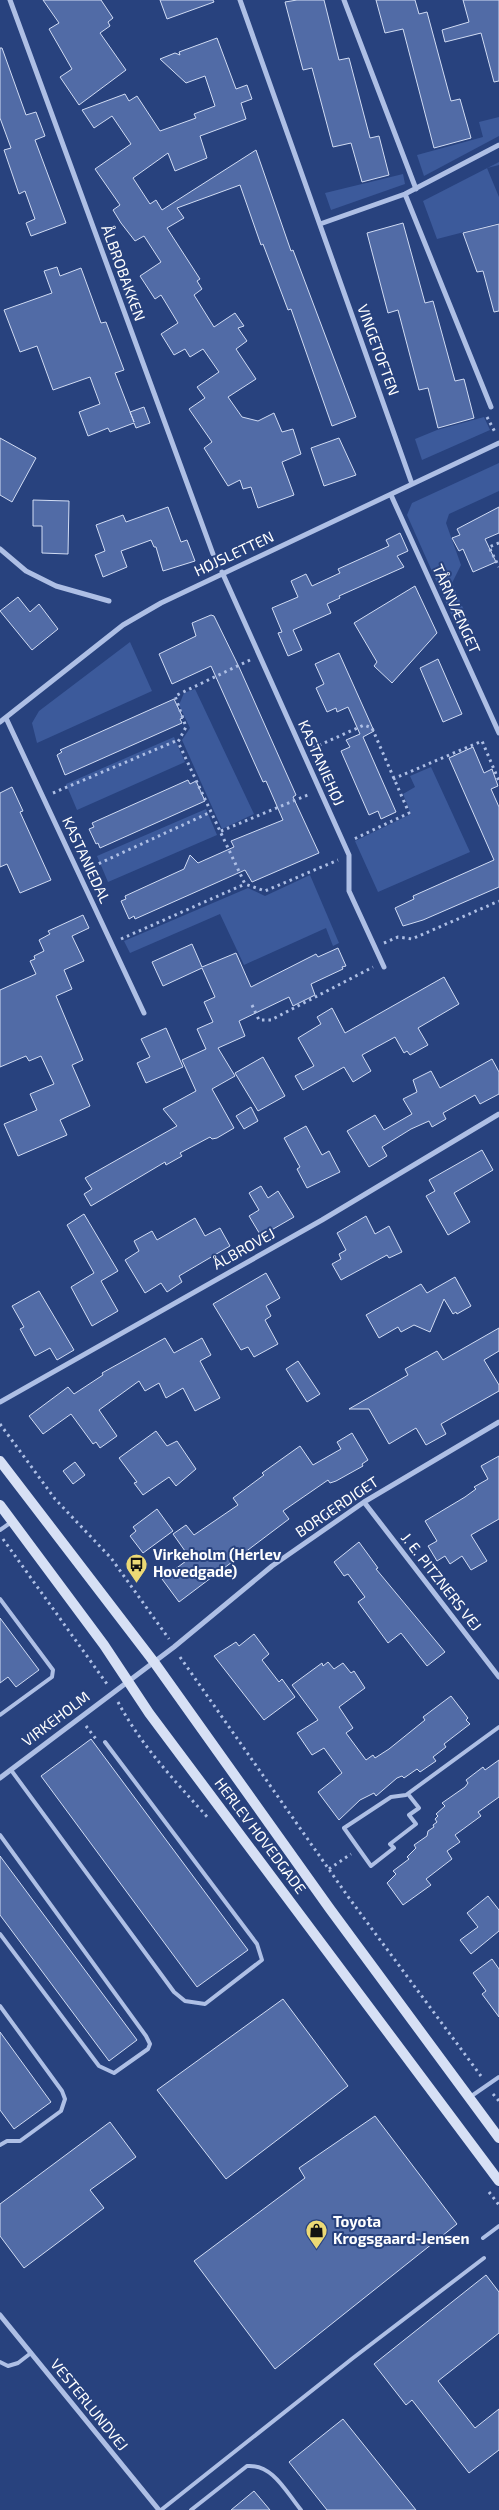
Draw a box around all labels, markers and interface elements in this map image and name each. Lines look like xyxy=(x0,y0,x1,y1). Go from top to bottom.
street label: ÅLBROBAKKEN xyxy=(98,222,150,323)
street label: VINGETOFTEN xyxy=(354,302,404,398)
street label: HØJSLETTEN xyxy=(191,527,276,579)
street label: TÅRNVÆNGET xyxy=(429,561,485,656)
street label: KASTANIEHØJ xyxy=(295,717,349,808)
street label: KASTANIEDAL xyxy=(59,813,115,906)
street label: ÅLBROVEJ xyxy=(209,1224,278,1273)
street label: BORGERDIGET xyxy=(292,1472,382,1541)
street label: J. E. PITZNERS VEJ xyxy=(398,1529,486,1634)
place label: Virkeholm (Herlev Hovedgade) xyxy=(153,1545,282,1580)
bus stop icon: Virkeholm (Herlev Hovedgade) xyxy=(125,1552,149,1583)
street label: VIRKEHOLM xyxy=(18,1687,93,1750)
street label: HERLEV HOVEDGADE xyxy=(211,1774,310,1897)
place label: Toyota Krogsgaard-Jensen xyxy=(333,2212,470,2247)
shop icon: Toyota Krogsgaard-Jensen xyxy=(305,2219,329,2250)
street label: VESTERLUNDVEJ xyxy=(47,2355,132,2454)

